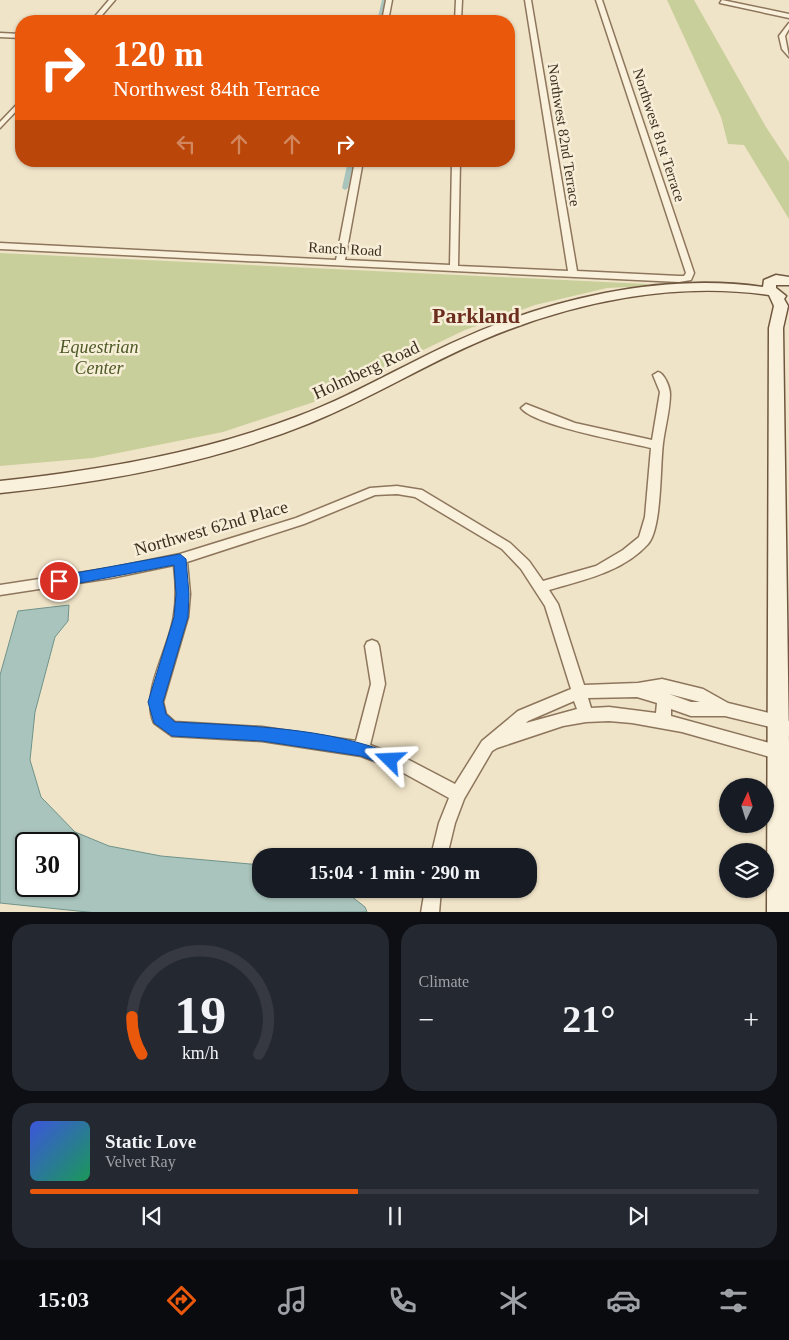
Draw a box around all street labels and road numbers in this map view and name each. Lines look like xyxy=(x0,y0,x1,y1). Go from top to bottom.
street label: Northwest 82nd Terrace xyxy=(545,62,583,208)
street label: Northwest 81st Terrace xyxy=(630,66,688,204)
street label: Ranch Road xyxy=(308,239,383,259)
street label: Holmberg Road xyxy=(310,337,422,403)
street label: Northwest 62nd Place xyxy=(132,496,290,560)

